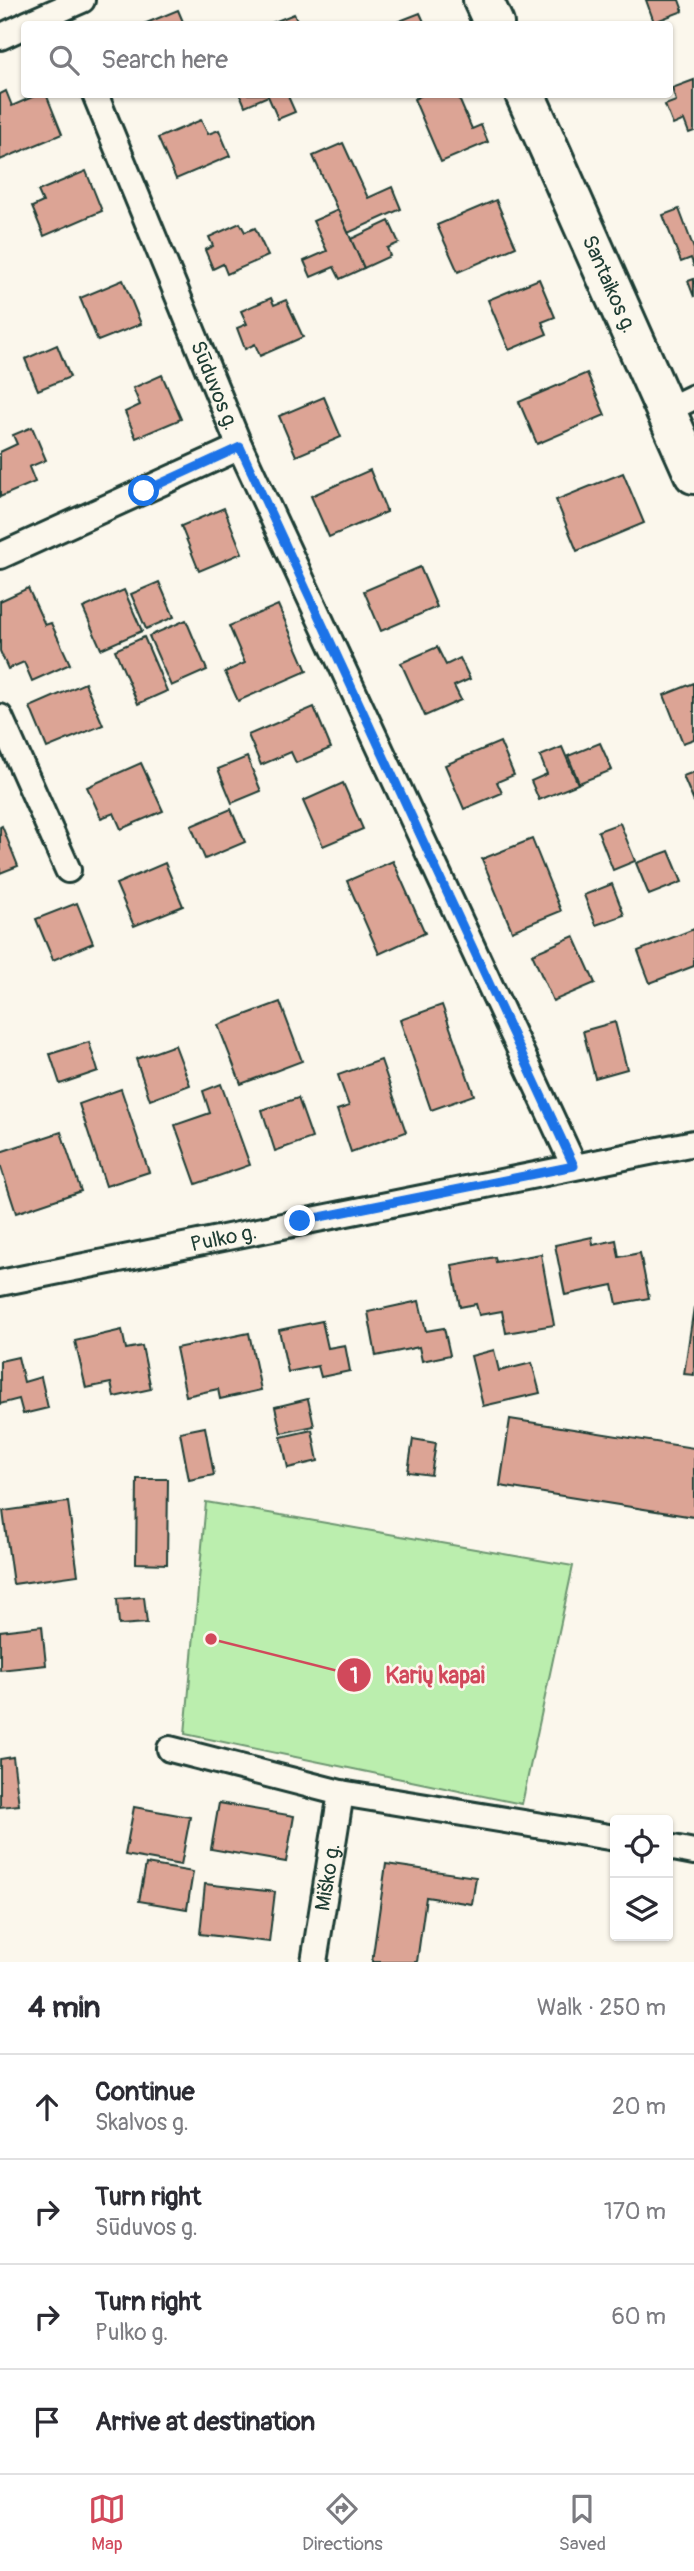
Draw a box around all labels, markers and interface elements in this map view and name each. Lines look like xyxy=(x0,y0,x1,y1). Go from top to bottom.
search box xyxy=(21,21,673,98)
icon: search xyxy=(45,41,83,79)
text: Search here xyxy=(101,44,228,76)
street label: Santaikos g. xyxy=(576,231,643,337)
street label: Sūduvos g. xyxy=(184,337,245,434)
route start xyxy=(128,475,159,506)
route end xyxy=(284,1205,315,1236)
street label: Pulko g. xyxy=(188,1219,259,1258)
callout: Karių kapai xyxy=(336,1653,499,1697)
text: Karių kapai xyxy=(385,1661,485,1690)
text: 1 xyxy=(350,1663,358,1690)
map controls xyxy=(610,1815,673,1941)
button: locate xyxy=(610,1815,673,1878)
street label: Miško g. xyxy=(309,1841,347,1913)
button: layers xyxy=(610,1878,673,1941)
text: 4 min xyxy=(28,1989,101,2026)
text: Walk · 250 m xyxy=(537,1993,666,2022)
text: Continue xyxy=(95,2076,195,2108)
icon: ahead xyxy=(28,2088,66,2126)
text: 20 m xyxy=(612,2092,666,2121)
text: Skalvos g. xyxy=(95,2108,189,2137)
text: Turn right xyxy=(95,2181,201,2213)
icon: right xyxy=(28,2193,66,2231)
text: 170 m xyxy=(604,2197,666,2226)
text: Sūduvos g. xyxy=(95,2213,198,2242)
text: Turn right xyxy=(95,2286,201,2318)
icon: right xyxy=(28,2298,66,2336)
text: 60 m xyxy=(611,2302,666,2331)
text: Pulko g. xyxy=(95,2318,168,2347)
icon: arrive xyxy=(28,2403,66,2441)
text: Arrive at destination xyxy=(95,2406,315,2438)
tab: Map xyxy=(88,2490,126,2556)
tab: Directions xyxy=(302,2490,383,2556)
tab: Saved xyxy=(559,2490,606,2556)

